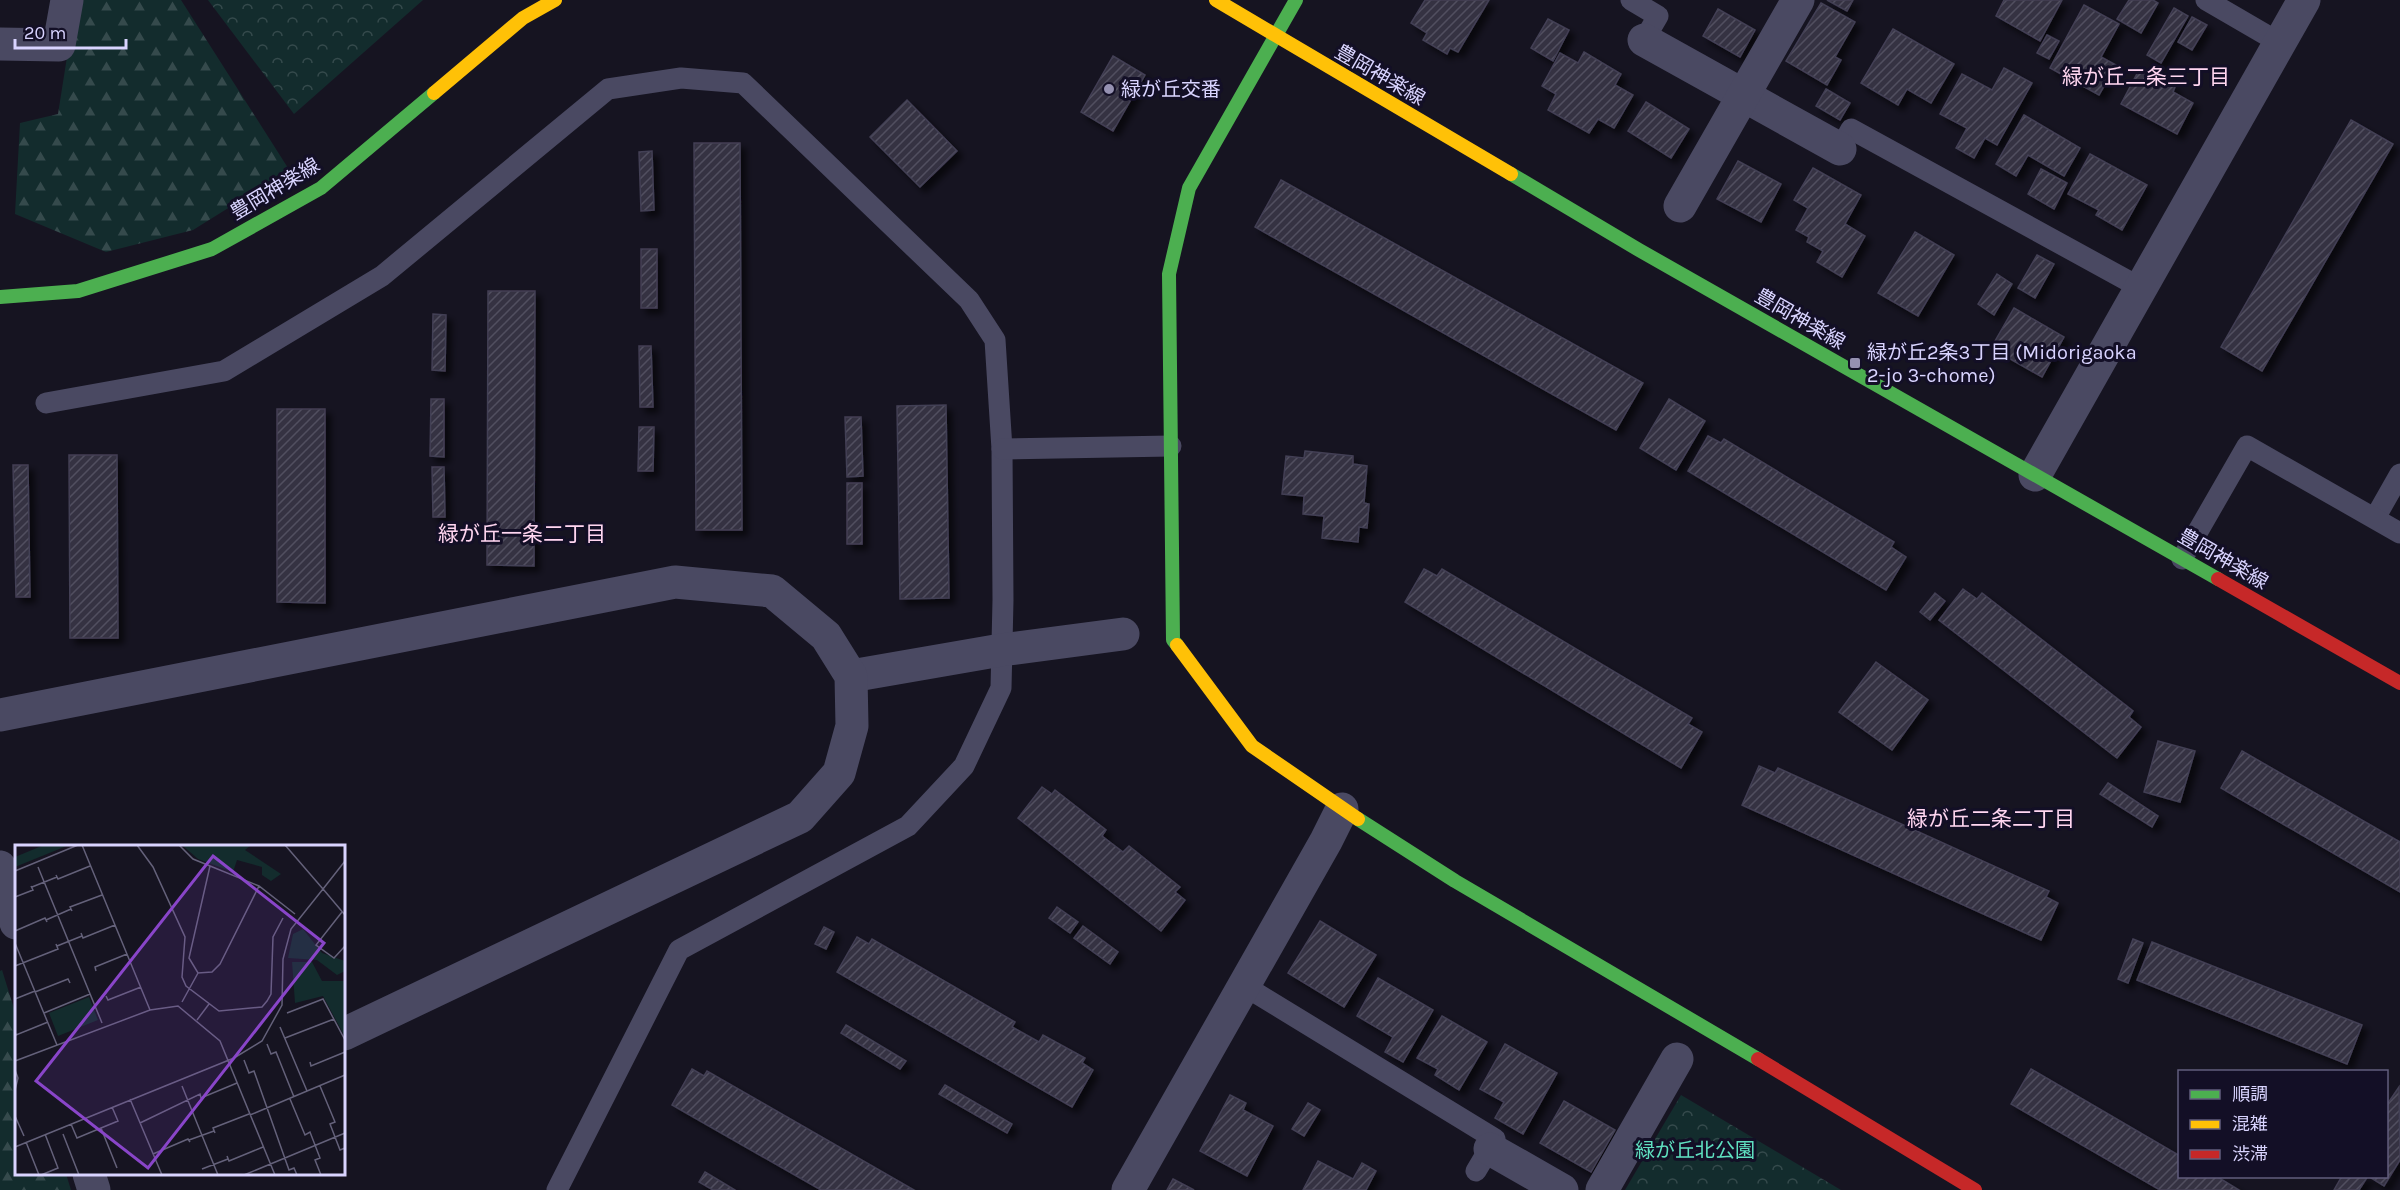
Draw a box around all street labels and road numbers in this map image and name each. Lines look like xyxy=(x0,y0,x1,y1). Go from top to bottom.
street label: 豊岡神楽線 xyxy=(1331,40,1429,110)
street label: 豊岡神楽線 xyxy=(226,153,324,225)
street label: 豊岡神楽線 xyxy=(1751,284,1849,354)
street label: 豊岡神楽線 xyxy=(2174,524,2272,594)

